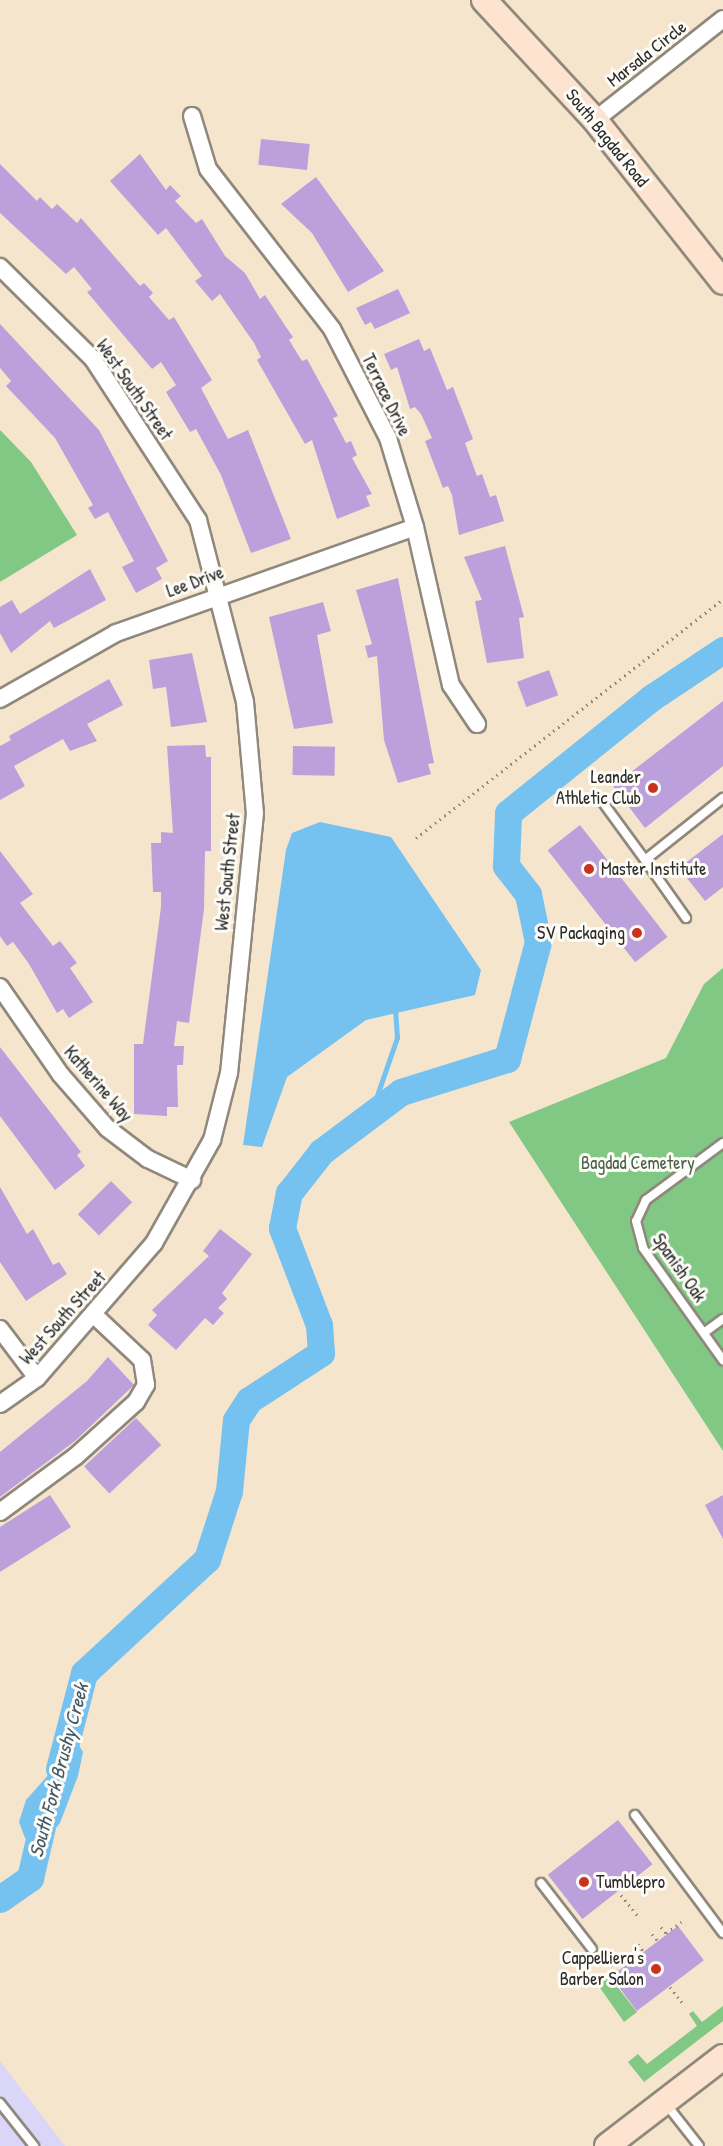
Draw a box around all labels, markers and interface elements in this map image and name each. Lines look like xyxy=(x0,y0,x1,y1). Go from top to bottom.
street label: Marsala Circle xyxy=(603,16,691,92)
street label: South Bagdad Road xyxy=(561,85,653,191)
street label: West South Street xyxy=(91,335,177,445)
street label: Terrace Drive xyxy=(357,350,415,440)
street label: Lee Drive xyxy=(164,562,226,602)
place label: Leander Athletic Club xyxy=(556,767,641,810)
marker: Leander Athletic Club xyxy=(646,781,660,795)
street label: West South Street xyxy=(211,812,245,932)
place label: Master Institute xyxy=(601,858,706,880)
marker: Master Institute xyxy=(582,862,596,876)
place label: SV Packaging xyxy=(537,922,625,944)
marker: SV Packaging xyxy=(630,926,644,940)
street label: Katherine Way xyxy=(59,1042,137,1126)
park label: Bagdad Cemetery xyxy=(581,1152,695,1174)
street label: Spanish Oak xyxy=(648,1230,710,1306)
street label: West South Street xyxy=(15,1267,111,1369)
water label: South Fork Brushy Creek xyxy=(23,1680,93,1860)
place label: Tumblepro xyxy=(596,1871,665,1893)
marker: Tumblepro xyxy=(577,1875,591,1889)
place label: Cappelliera's Barber Salon xyxy=(560,1948,644,1990)
marker: Cappelliera's Barber Salon xyxy=(649,1962,663,1976)

